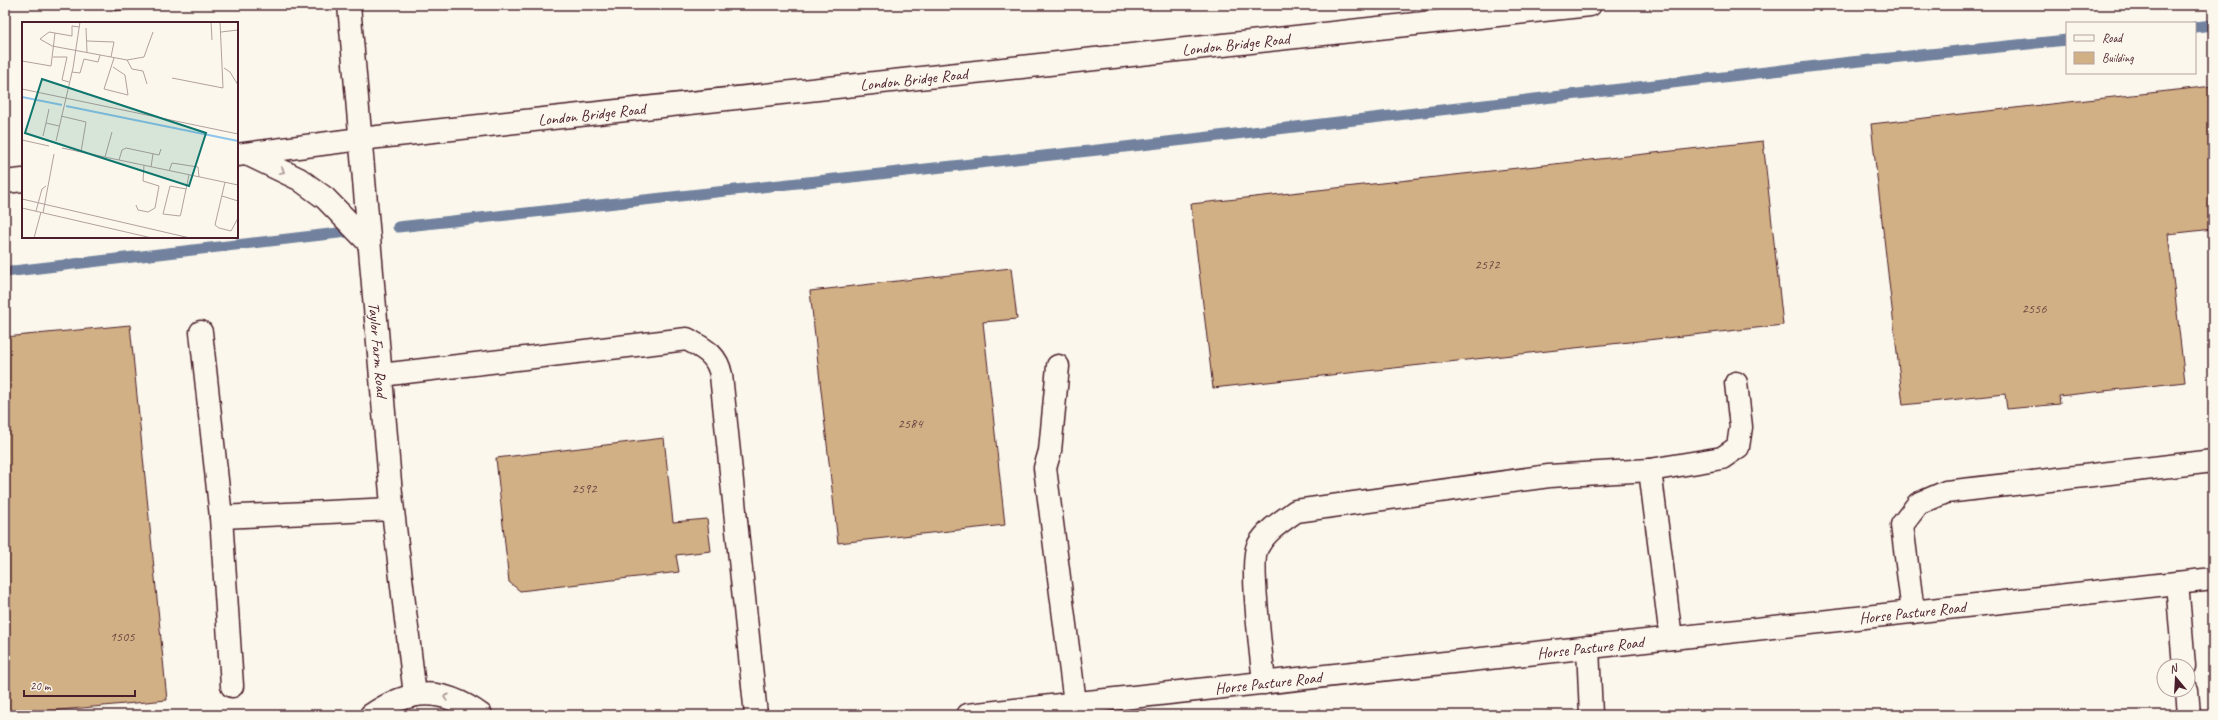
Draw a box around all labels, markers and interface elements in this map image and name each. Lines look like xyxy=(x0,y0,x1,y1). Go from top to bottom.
inset map xyxy=(22,22,238,238)
legend xyxy=(2066,22,2196,74)
street label: London Bridge Road xyxy=(1181,29,1293,60)
text: Road xyxy=(2102,30,2124,46)
text: Building xyxy=(2102,50,2134,66)
street label: London Bridge Road xyxy=(859,64,971,95)
street label: London Bridge Road xyxy=(537,99,649,131)
one-way arrow xyxy=(277,166,285,174)
house number: 2572 xyxy=(1474,256,1501,273)
house number: 2556 xyxy=(2021,300,2047,317)
street label: Taylor Farm Road xyxy=(364,302,392,401)
house number: 2584 xyxy=(897,415,924,432)
house number: 2592 xyxy=(571,480,598,497)
street label: Horse Pasture Road xyxy=(1858,597,1970,629)
house number: 1505 xyxy=(109,628,135,645)
street label: Horse Pasture Road xyxy=(1536,632,1647,664)
north arrow xyxy=(2156,658,2196,698)
text: N xyxy=(2168,660,2180,676)
street label: Horse Pasture Road xyxy=(1214,667,1325,699)
scale bar xyxy=(24,672,135,698)
text: 20 m xyxy=(30,678,52,694)
one-way arrow xyxy=(443,694,450,702)

